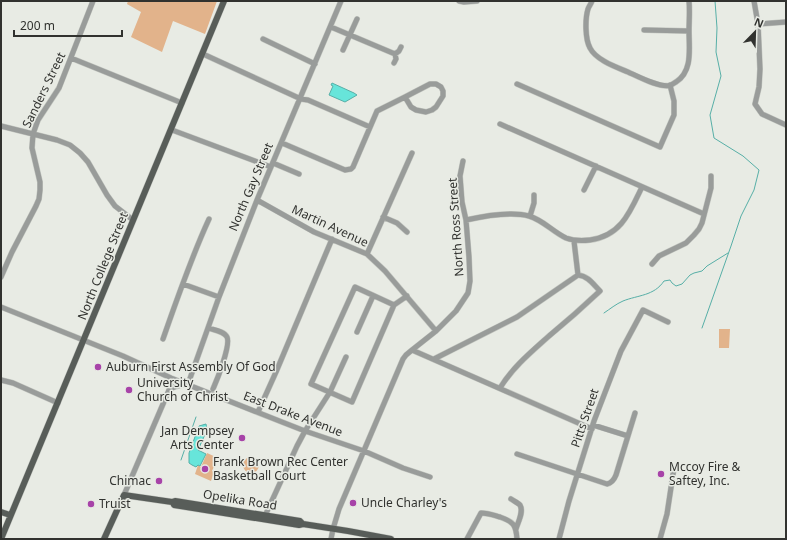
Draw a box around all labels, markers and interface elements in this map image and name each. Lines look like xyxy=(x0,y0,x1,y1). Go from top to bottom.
scale bar xyxy=(14,12,122,38)
north arrow xyxy=(735,12,775,52)
text: N xyxy=(752,14,766,31)
text: 200 m xyxy=(20,17,55,34)
street label: Sanders Street xyxy=(18,49,70,130)
street label: North Gay Street xyxy=(224,139,277,234)
street label: North Ross Street xyxy=(444,176,467,277)
street label: Martin Avenue xyxy=(289,200,371,251)
street label: North College Street xyxy=(73,209,132,322)
place label: Auburn First Assembly Of God xyxy=(106,358,276,375)
marker: Auburn First Assembly Of God xyxy=(93,362,103,372)
place label: University Church of Christ xyxy=(137,374,229,405)
marker: University Church of Christ xyxy=(124,385,134,395)
street label: Pitts Street xyxy=(566,385,603,450)
street label: East Drake Avenue xyxy=(241,387,346,440)
place label: Jan Dempsey Arts Center xyxy=(160,422,235,453)
marker: Jan Dempsey Arts Center xyxy=(237,433,247,443)
place label: Frank Brown Rec Center Basketball Court xyxy=(213,453,348,484)
place label: Mccoy Fire & Saftey, Inc. xyxy=(669,458,741,489)
marker: Frank Brown Rec Center Basketball Court xyxy=(200,464,210,474)
marker: Mccoy Fire & Saftey, Inc. xyxy=(656,469,666,479)
place label: Chimac xyxy=(109,472,151,489)
marker: Chimac xyxy=(154,476,164,486)
street label: Opelika Road xyxy=(202,485,278,514)
place label: Uncle Charley's xyxy=(361,494,447,511)
place label: Truist xyxy=(99,495,131,512)
marker: Uncle Charley's xyxy=(348,498,358,508)
marker: Truist xyxy=(86,499,96,509)

